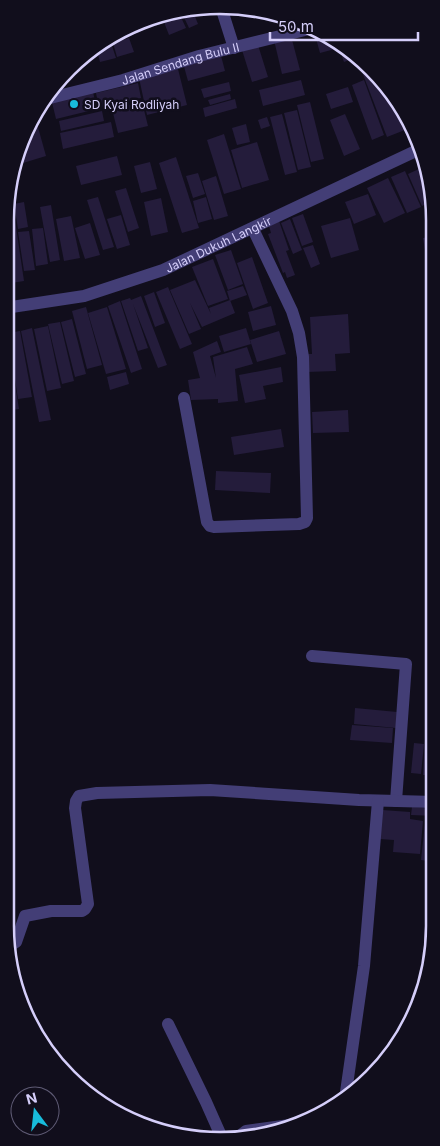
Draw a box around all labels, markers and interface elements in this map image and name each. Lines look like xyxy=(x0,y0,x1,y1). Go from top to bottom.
scale bar xyxy=(270,10,418,42)
text: 50 m xyxy=(278,17,314,36)
street label: Jalan Sendang Bulu II xyxy=(119,39,241,88)
place label: SD Kyai Rodliyah xyxy=(84,97,179,112)
marker: SD Kyai Rodliyah xyxy=(68,98,80,110)
street label: Jalan Dukuh Langkir xyxy=(163,212,274,275)
north arrow xyxy=(10,1086,60,1136)
text: N xyxy=(24,1088,39,1108)

